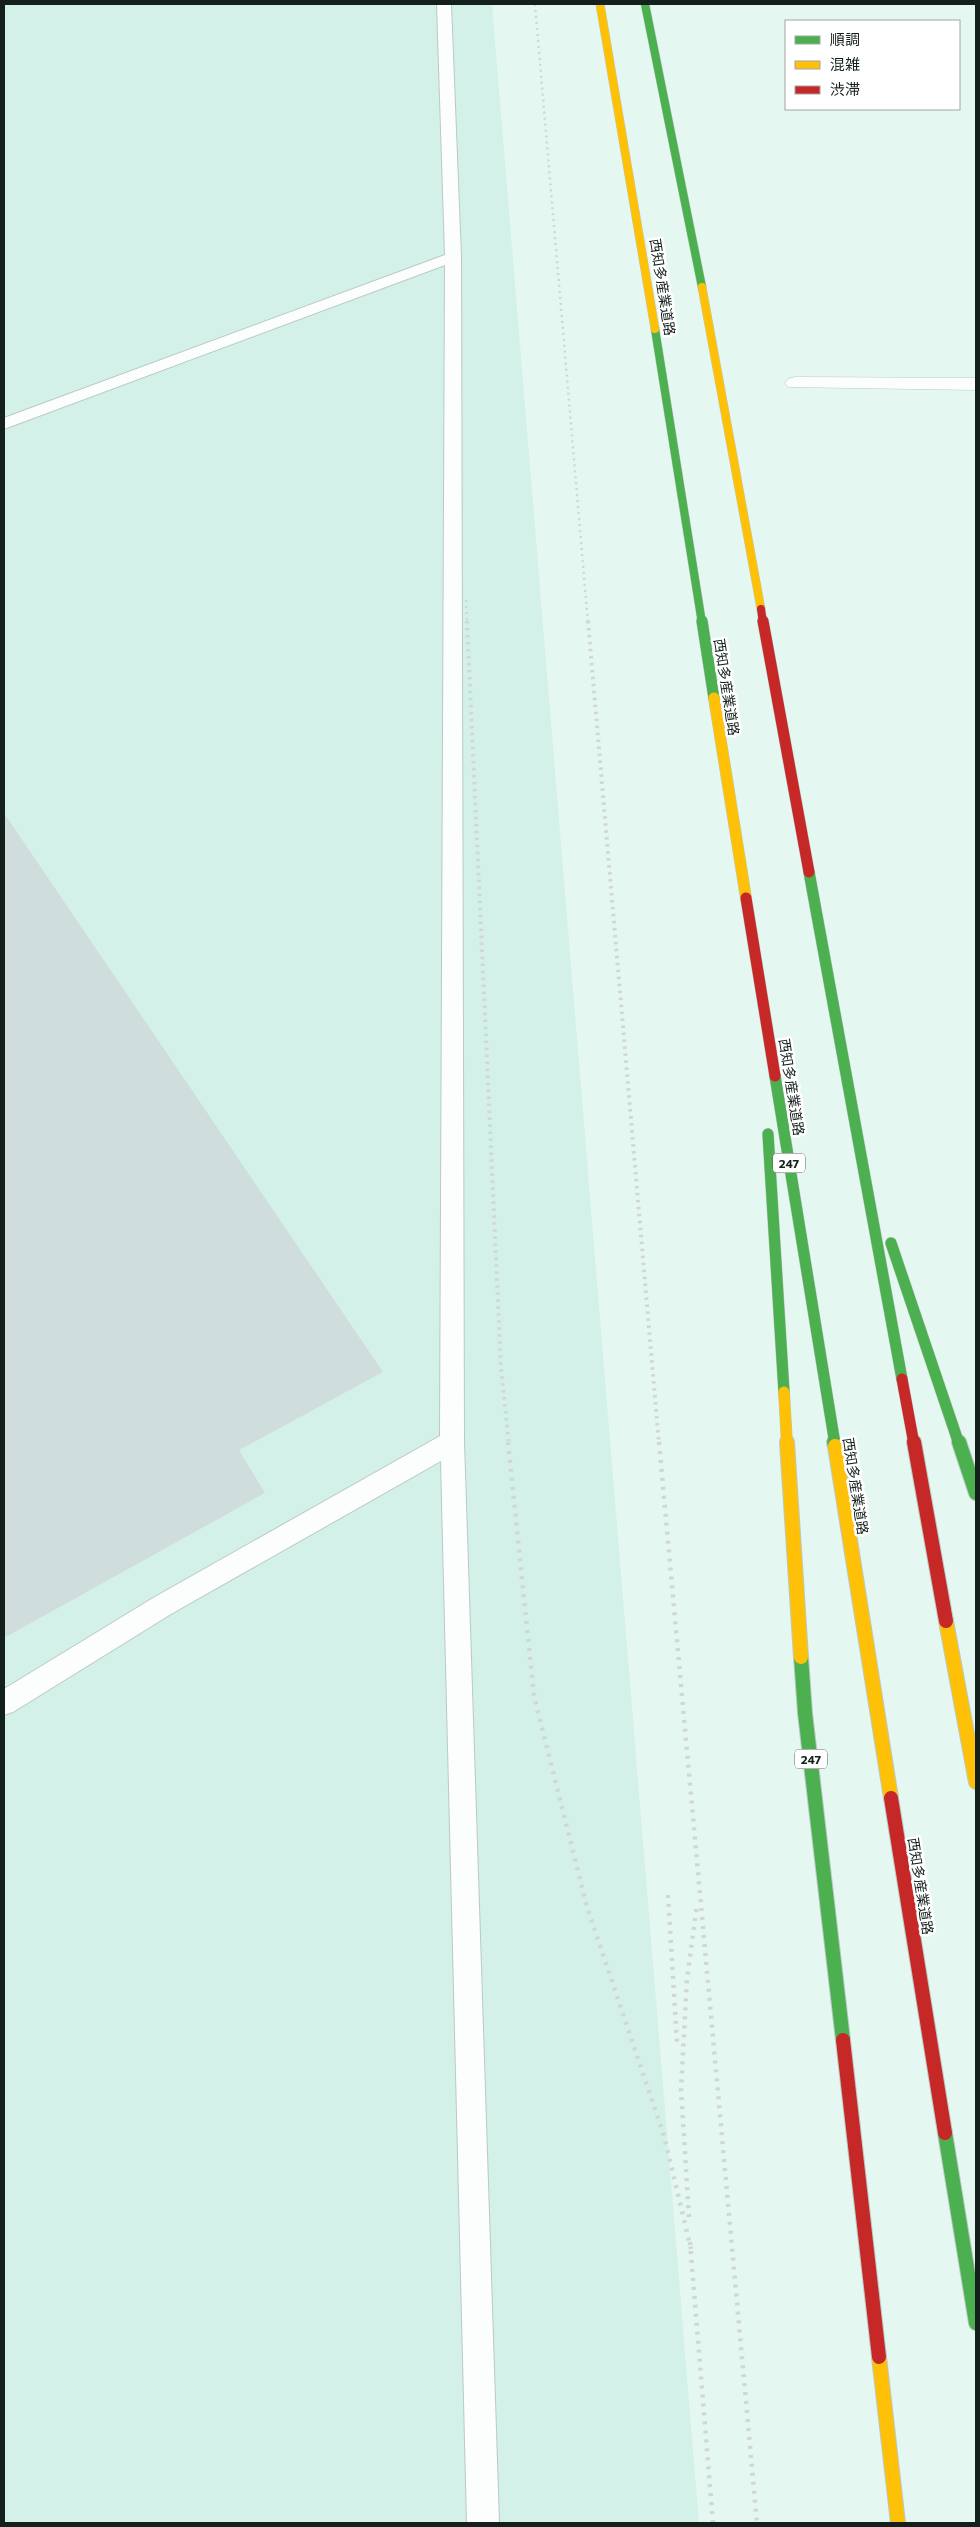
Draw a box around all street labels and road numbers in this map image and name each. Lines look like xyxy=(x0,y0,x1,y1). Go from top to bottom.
street label: 西知多産業道路 xyxy=(647,237,679,337)
street label: 西知多産業道路 xyxy=(711,637,743,737)
street label: 西知多産業道路 xyxy=(776,1037,808,1137)
road number: 247 xyxy=(773,1154,805,1172)
street label: 西知多産業道路 xyxy=(840,1436,872,1536)
road number: 247 xyxy=(795,1750,827,1768)
street label: 西知多産業道路 xyxy=(905,1836,937,1936)

